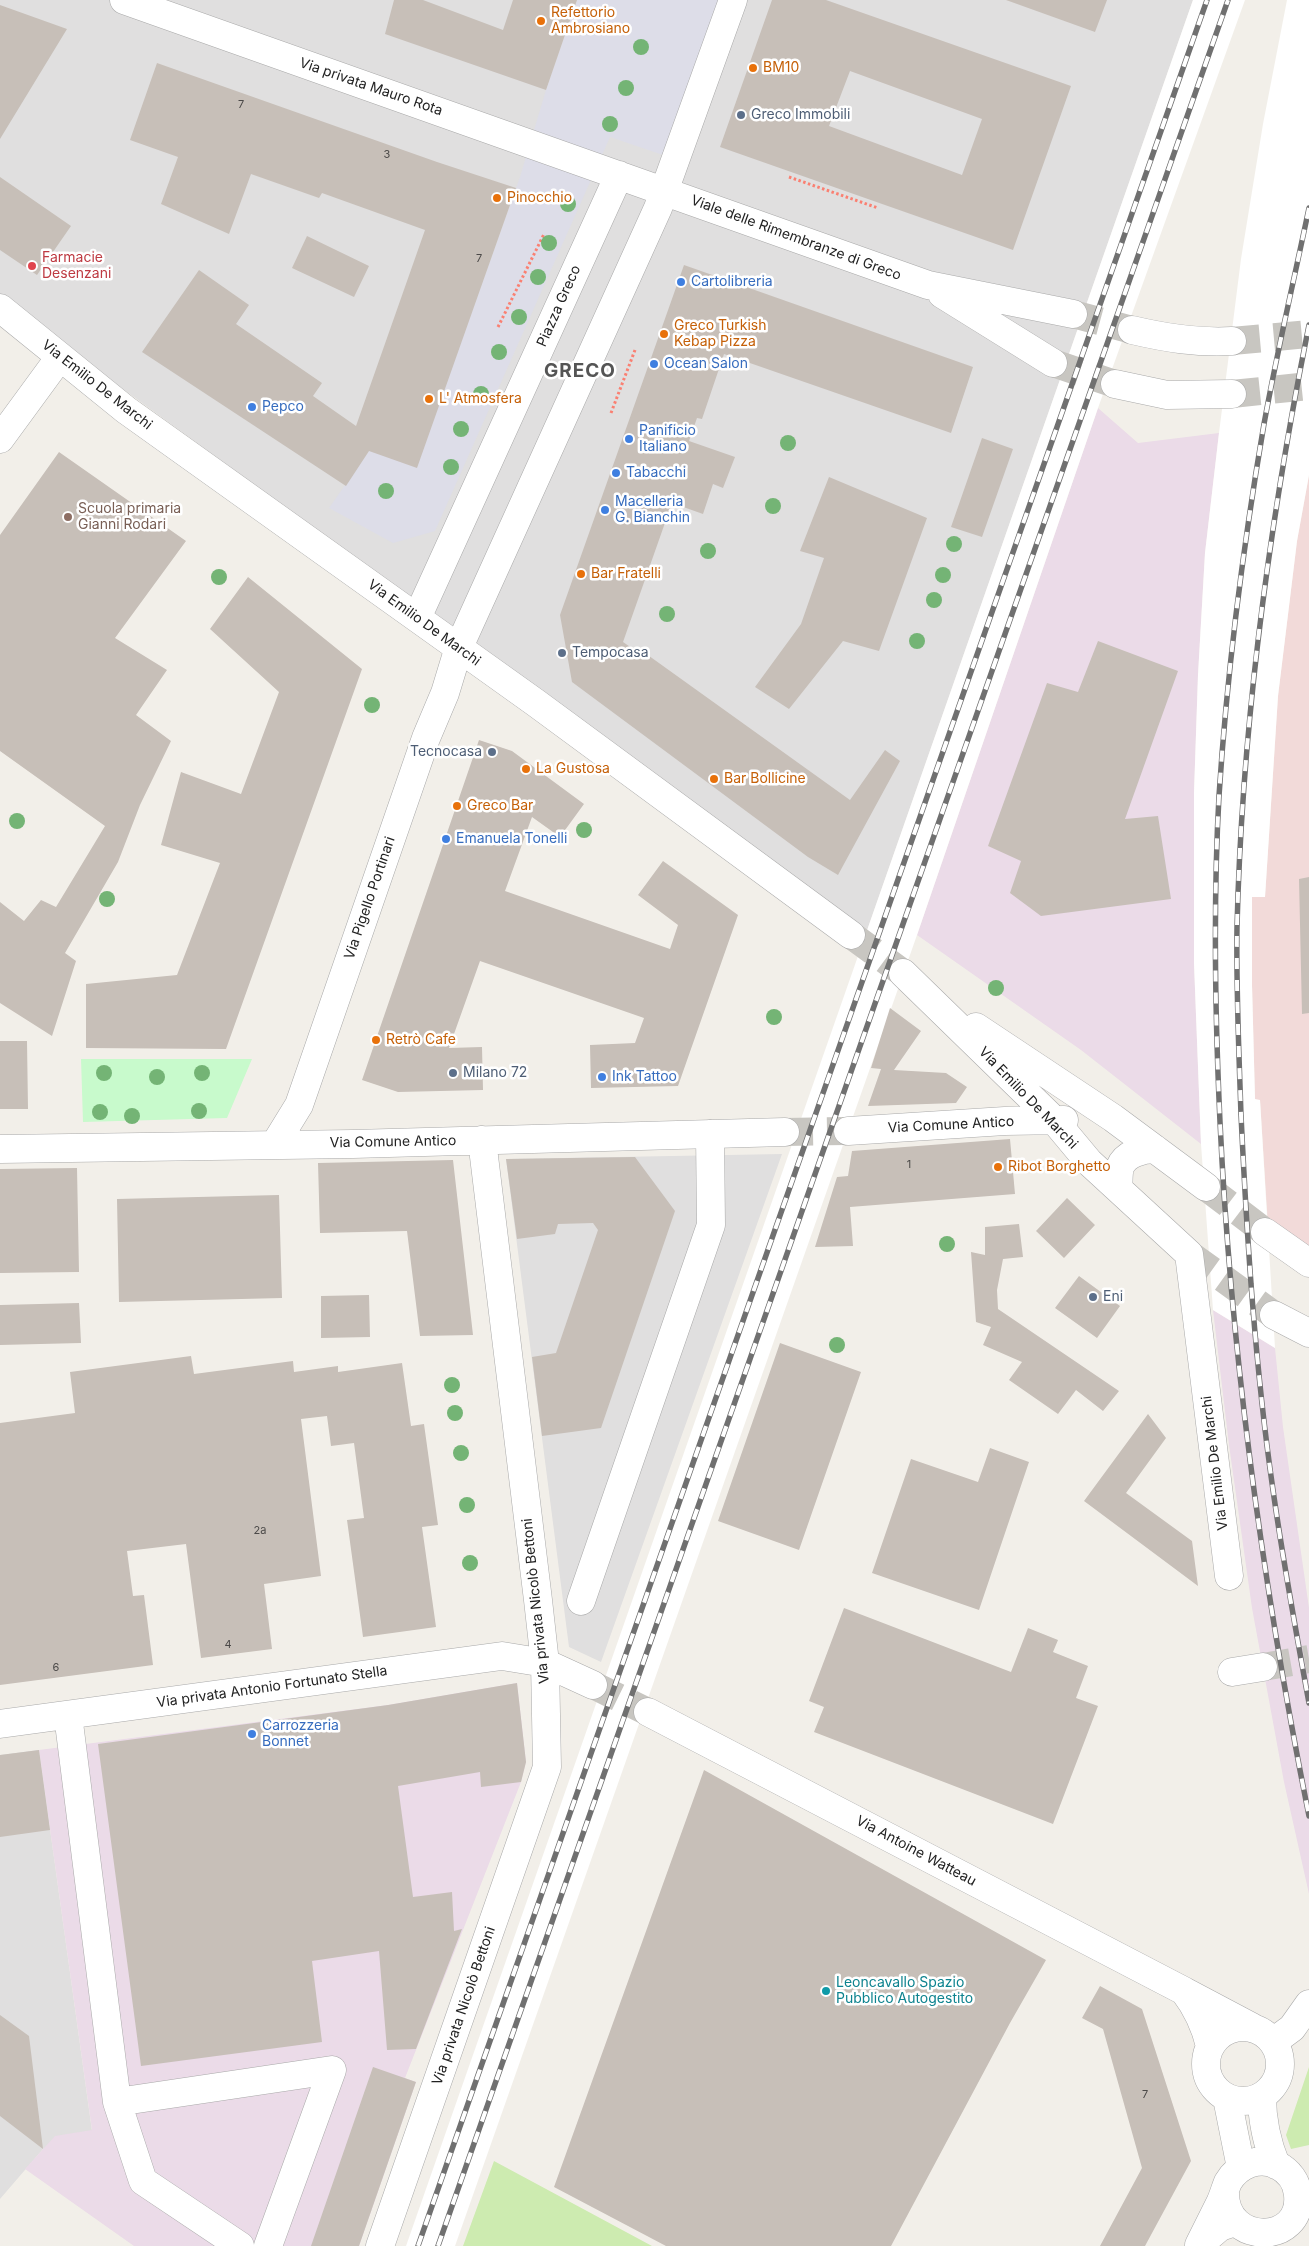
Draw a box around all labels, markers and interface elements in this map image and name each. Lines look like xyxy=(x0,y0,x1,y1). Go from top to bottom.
place label: Refettorio Ambrosiano xyxy=(551,5,630,38)
marker: Refettorio Ambrosiano xyxy=(535,15,547,27)
street label: Via privata Mauro Rota xyxy=(297,55,445,119)
place label: BM10 xyxy=(763,60,799,76)
marker: BM10 xyxy=(747,62,759,74)
house number: 7 xyxy=(238,98,244,112)
place label: Greco Immobili xyxy=(751,107,850,123)
marker: Greco Immobili xyxy=(735,109,747,121)
house number: 3 xyxy=(384,148,390,162)
place label: Pinocchio xyxy=(507,190,572,206)
marker: Pinocchio xyxy=(491,192,503,204)
street label: Viale delle Rimembranze di Greco xyxy=(689,192,903,284)
place label: Farmacie Desenzani xyxy=(42,250,111,282)
house number: 7 xyxy=(476,252,482,266)
marker: Farmacie Desenzani xyxy=(26,260,38,272)
street label: Piazza Greco xyxy=(534,263,584,349)
place label: Cartolibreria xyxy=(691,274,773,290)
marker: Cartolibreria xyxy=(675,276,687,288)
place label: Greco Turkish Kebap Pizza xyxy=(674,318,766,351)
marker: Greco Turkish Kebap Pizza xyxy=(658,328,670,340)
street label: Via Emilio De Marchi xyxy=(38,337,156,433)
place label: Ocean Salon xyxy=(664,356,748,372)
marker: Ocean Salon xyxy=(648,358,660,370)
district label: GRECO xyxy=(543,360,617,382)
place label: L' Atmosfera xyxy=(439,391,522,407)
marker: L' Atmosfera xyxy=(423,393,435,405)
place label: Pepco xyxy=(262,399,304,415)
marker: Pepco xyxy=(246,401,258,413)
place label: Panificio Italiano xyxy=(639,423,696,456)
marker: Panificio Italiano xyxy=(623,433,635,445)
place label: Tabacchi xyxy=(626,465,686,481)
marker: Tabacchi xyxy=(610,467,622,479)
place label: Macelleria G. Bianchin xyxy=(615,494,690,526)
place label: Scuola primaria Gianni Rodari xyxy=(78,501,181,534)
marker: Macelleria G. Bianchin xyxy=(599,504,611,516)
marker: Scuola primaria Gianni Rodari xyxy=(62,511,74,523)
place label: Bar Fratelli xyxy=(591,566,661,582)
marker: Bar Fratelli xyxy=(575,568,587,580)
street label: Via Emilio De Marchi xyxy=(364,576,484,670)
place label: Tempocasa xyxy=(572,645,649,661)
marker: Tempocasa xyxy=(556,647,568,659)
place label: Tecnocasa xyxy=(410,744,482,760)
marker: Tecnocasa xyxy=(486,746,498,758)
place label: La Gustosa xyxy=(536,761,610,777)
marker: La Gustosa xyxy=(520,763,532,775)
place label: Bar Bollicine xyxy=(724,771,806,787)
marker: Bar Bollicine xyxy=(708,773,720,785)
place label: Greco Bar xyxy=(467,798,533,814)
marker: Greco Bar xyxy=(451,800,463,812)
place label: Emanuela Tonelli xyxy=(456,831,567,847)
marker: Emanuela Tonelli xyxy=(440,833,452,845)
street label: Via Pigello Portinari xyxy=(341,834,399,962)
place label: Retrò Cafe xyxy=(386,1032,456,1048)
marker: Retrò Cafe xyxy=(370,1034,382,1046)
street label: Via Emilio De Marchi xyxy=(975,1043,1081,1153)
place label: Milano 72 xyxy=(463,1065,527,1081)
marker: Milano 72 xyxy=(447,1067,459,1079)
place label: Ink Tattoo xyxy=(612,1069,677,1085)
marker: Ink Tattoo xyxy=(596,1071,608,1083)
street label: Via Comune Antico xyxy=(887,1113,1015,1137)
street label: Via Comune Antico xyxy=(330,1132,456,1152)
house number: 1 xyxy=(907,1158,911,1172)
place label: Ribot Borghetto xyxy=(1008,1159,1111,1175)
marker: Ribot Borghetto xyxy=(992,1161,1004,1173)
place label: Eni xyxy=(1103,1289,1123,1305)
marker: Eni xyxy=(1087,1291,1099,1303)
street label: Via Emilio De Marchi xyxy=(1198,1395,1232,1531)
street label: Via privata Nicolò Bettoni xyxy=(519,1517,553,1685)
house number: 2a xyxy=(254,1524,266,1538)
house number: 4 xyxy=(224,1638,232,1652)
house number: 6 xyxy=(53,1661,59,1675)
street label: Via privata Antonio Fortunato Stella xyxy=(156,1662,388,1712)
place label: Carrozzeria Bonnet xyxy=(262,1718,339,1750)
marker: Carrozzeria Bonnet xyxy=(246,1728,258,1740)
street label: Via Antoine Watteau xyxy=(853,1812,979,1890)
street label: Via privata Nicolò Bettoni xyxy=(429,1925,499,2087)
place label: Leoncavallo Spazio Pubblico Autogestito xyxy=(836,1975,973,2008)
marker: Leoncavallo Spazio Pubblico Autogestito xyxy=(820,1985,832,1997)
house number: 7 xyxy=(1142,2088,1148,2102)

